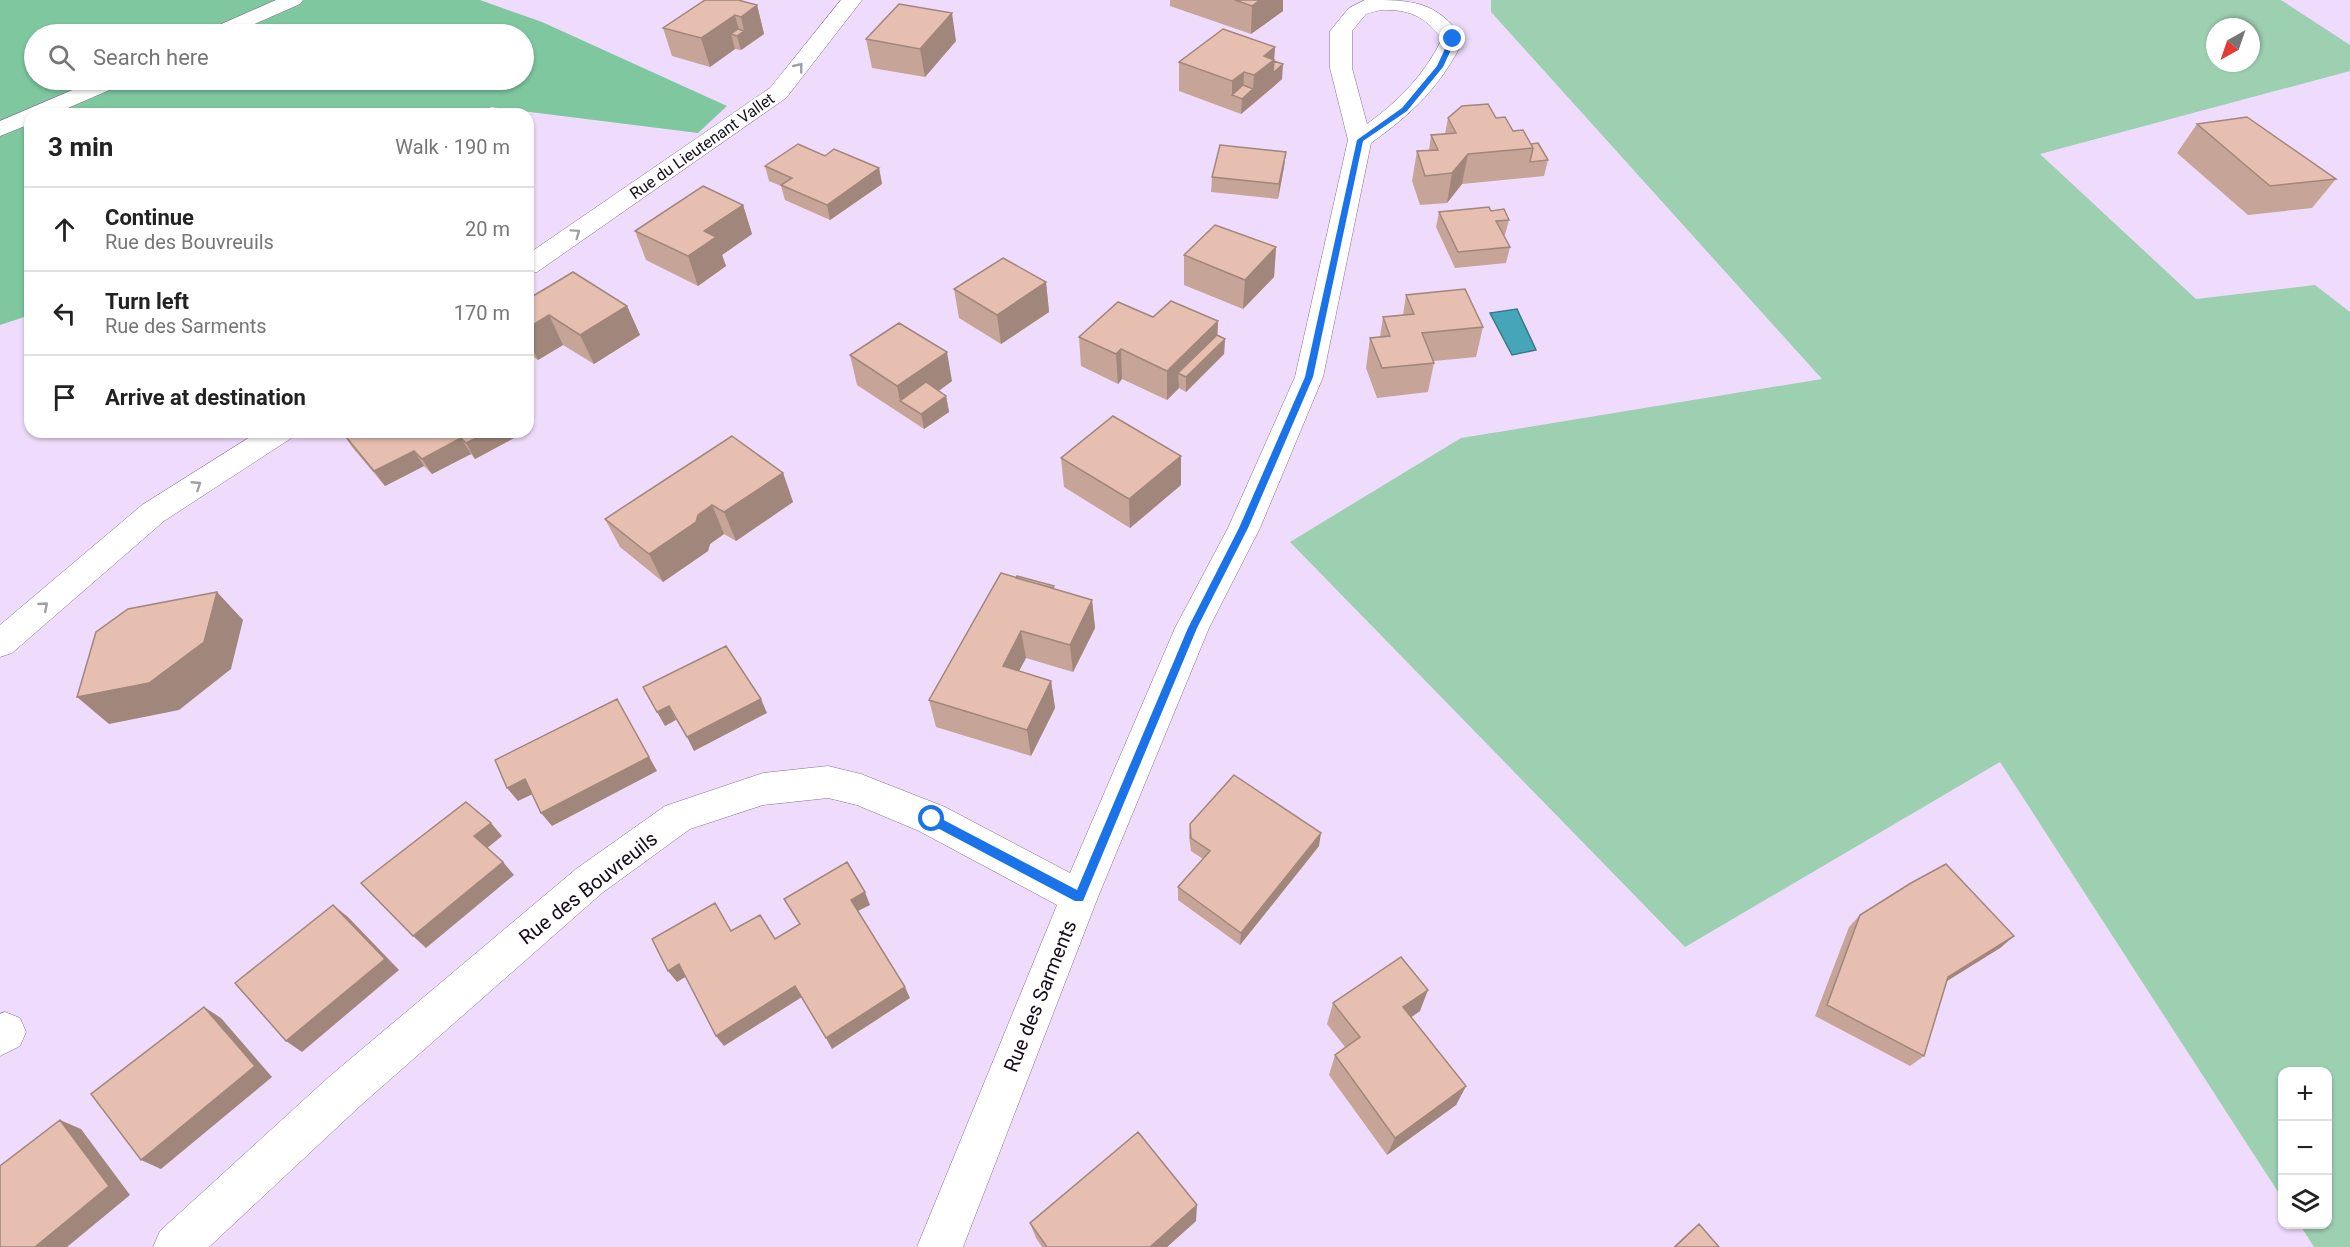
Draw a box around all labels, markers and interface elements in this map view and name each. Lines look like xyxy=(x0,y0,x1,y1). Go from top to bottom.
north arrow xyxy=(2206,18,2260,72)
search box xyxy=(24,24,534,90)
route end xyxy=(1439,25,1465,51)
icon: search xyxy=(45,41,78,74)
text: Search here xyxy=(93,45,209,70)
one-way arrow xyxy=(791,63,802,74)
street label: Rue du Lieutenant Vallet xyxy=(626,89,778,203)
text: 3 min xyxy=(48,132,113,162)
text: Walk · 190 m xyxy=(395,135,510,159)
text: Continue xyxy=(105,205,194,230)
icon: ahead xyxy=(48,213,81,246)
text: 20 m xyxy=(465,217,510,241)
one-way arrow xyxy=(569,229,580,240)
text: Rue des Bouvreuils xyxy=(105,230,274,254)
text: Turn left xyxy=(105,289,189,314)
icon: left xyxy=(48,297,81,330)
text: 170 m xyxy=(454,301,510,325)
text: Rue des Sarments xyxy=(105,314,267,338)
icon: arrive xyxy=(48,381,81,414)
text: Arrive at destination xyxy=(105,385,306,410)
one-way arrow xyxy=(190,481,201,492)
one-way arrow xyxy=(37,602,48,613)
route start xyxy=(918,805,944,831)
street label: Rue des Bouvreuils xyxy=(514,827,662,949)
street label: Rue des Sarments xyxy=(999,917,1081,1075)
map controls xyxy=(2278,1067,2332,1229)
button: + xyxy=(2278,1067,2332,1121)
button: − xyxy=(2278,1121,2332,1175)
button: layers xyxy=(2278,1175,2332,1229)

